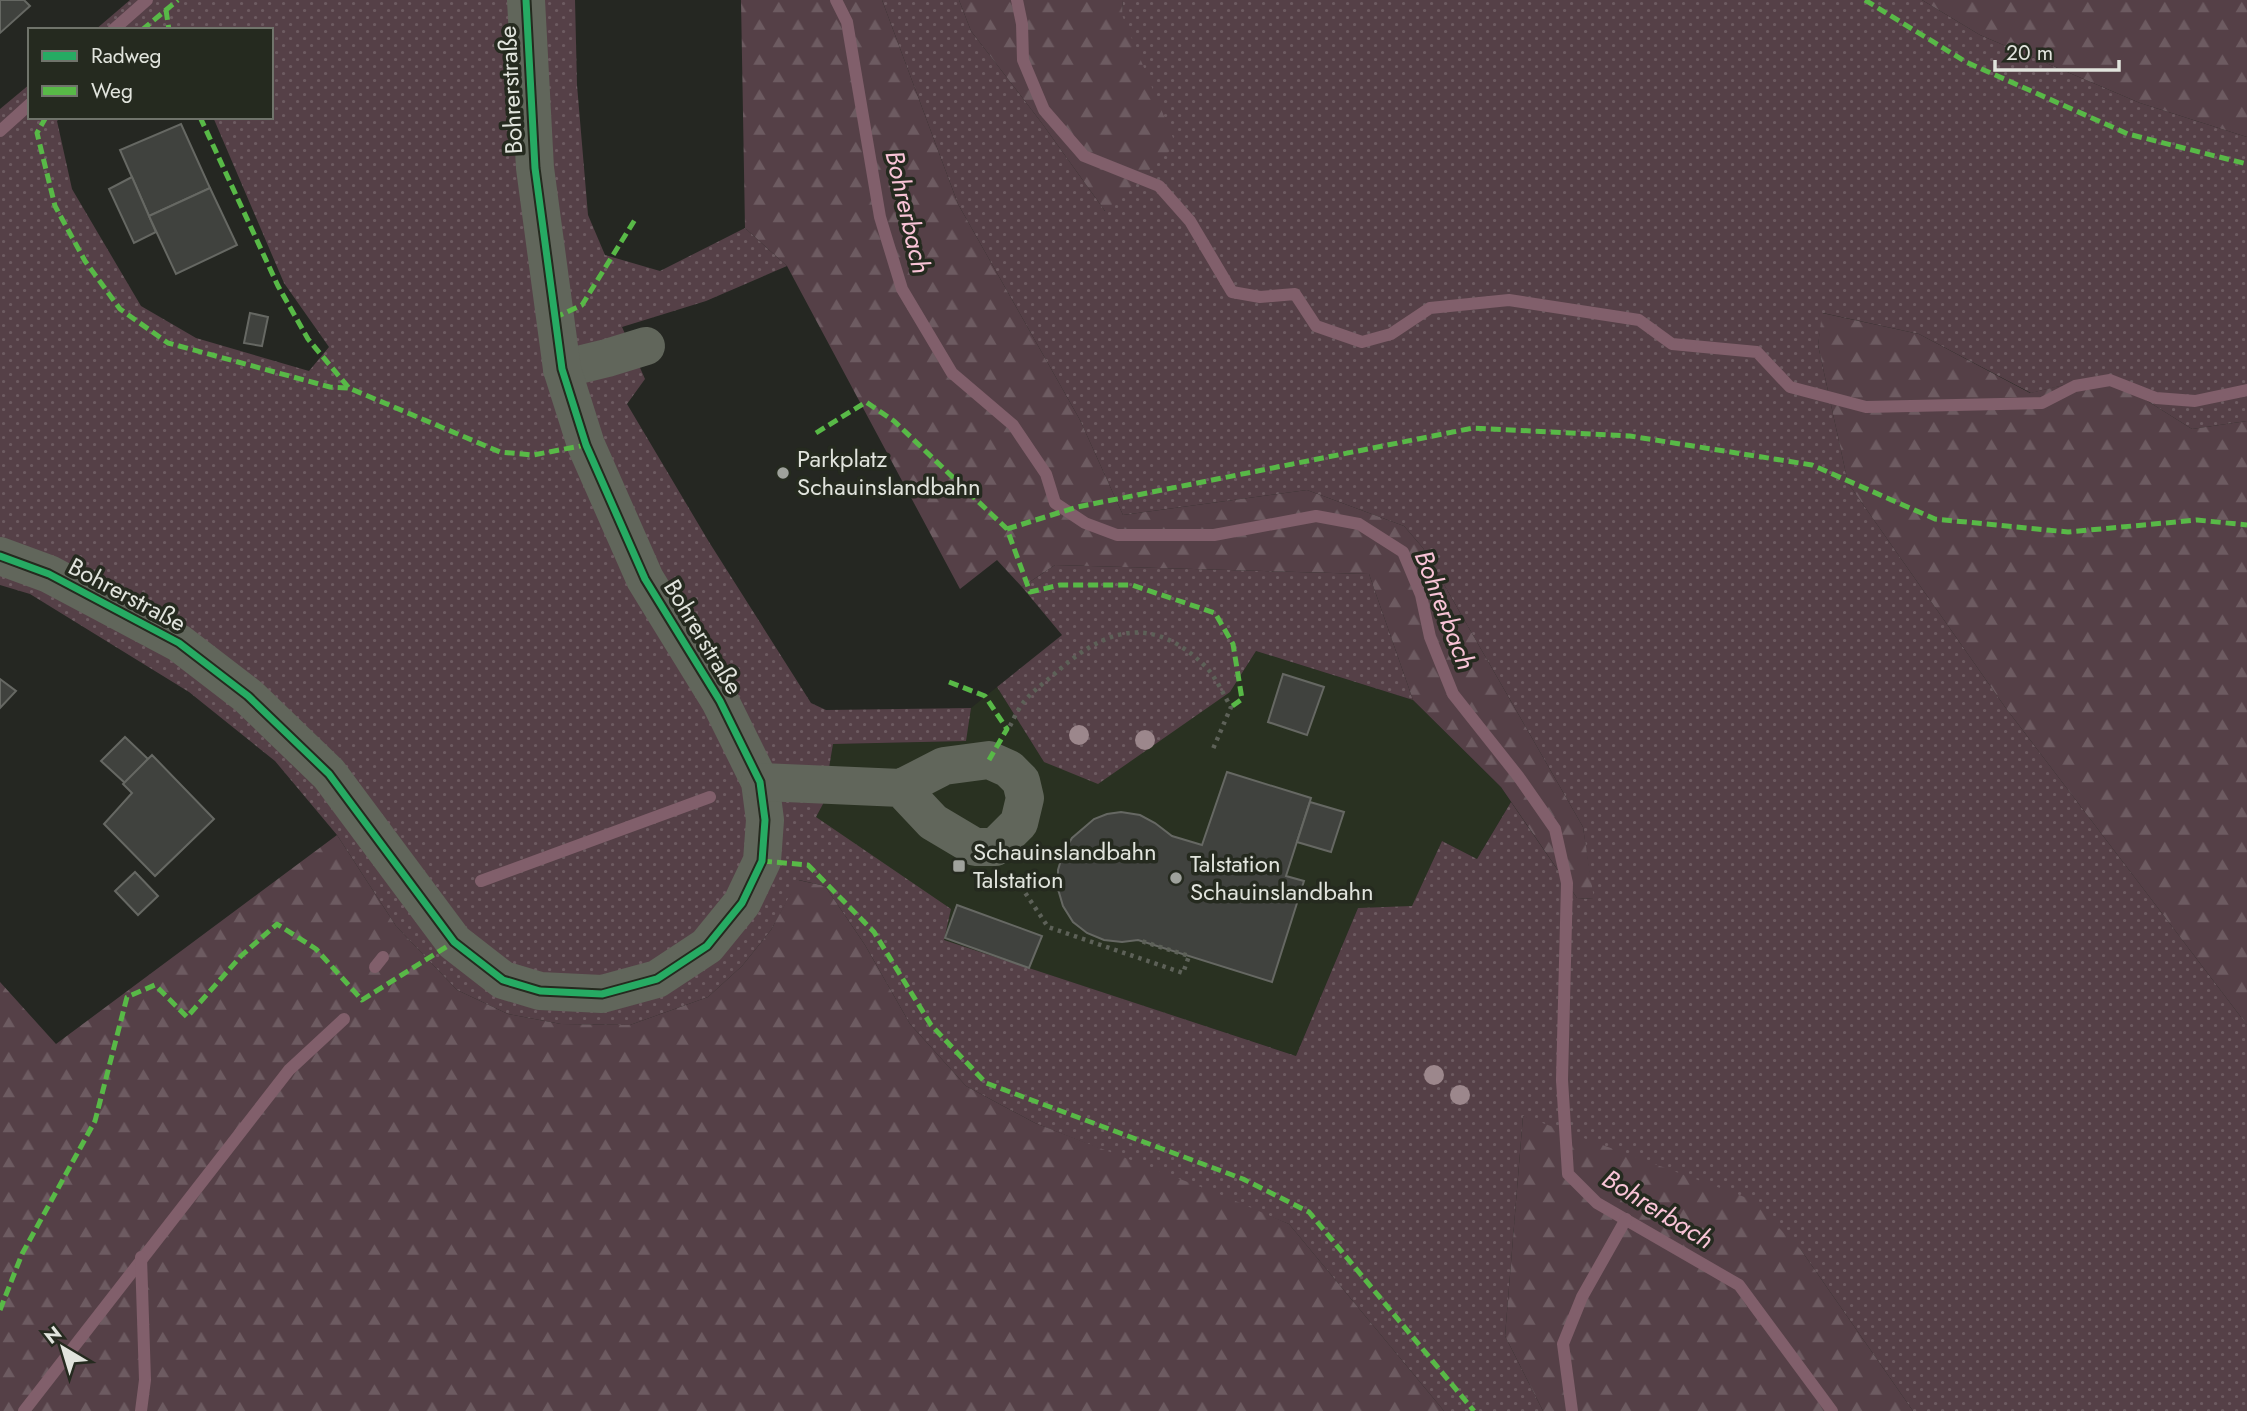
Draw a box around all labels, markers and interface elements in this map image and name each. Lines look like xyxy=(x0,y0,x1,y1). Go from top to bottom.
street label: Bohrerstraße xyxy=(490,25,531,155)
legend xyxy=(28,28,273,119)
scale bar xyxy=(1995,28,2119,72)
text: 20 m xyxy=(2006,38,2053,68)
text: Radweg xyxy=(91,41,162,71)
text: Weg xyxy=(91,76,133,106)
water label: Bohrerbach xyxy=(875,147,941,277)
place label: Parkplatz Schauinslandbahn xyxy=(797,441,981,504)
marker: Parkplatz Schauinslandbahn xyxy=(775,465,791,481)
water label: Bohrerbach xyxy=(1405,545,1485,675)
street label: Bohrerstraße xyxy=(62,549,192,640)
street label: Bohrerstraße xyxy=(655,573,752,701)
place label: Schauinslandbahn Talstation xyxy=(973,834,1157,897)
place label: Talstation Schauinslandbahn xyxy=(1190,846,1374,909)
marker: Schauinslandbahn Talstation xyxy=(951,858,967,874)
marker: Talstation Schauinslandbahn xyxy=(1168,870,1184,886)
water label: Bohrerbach xyxy=(1595,1160,1721,1258)
north arrow xyxy=(28,1313,98,1383)
text: N xyxy=(39,1320,67,1350)

